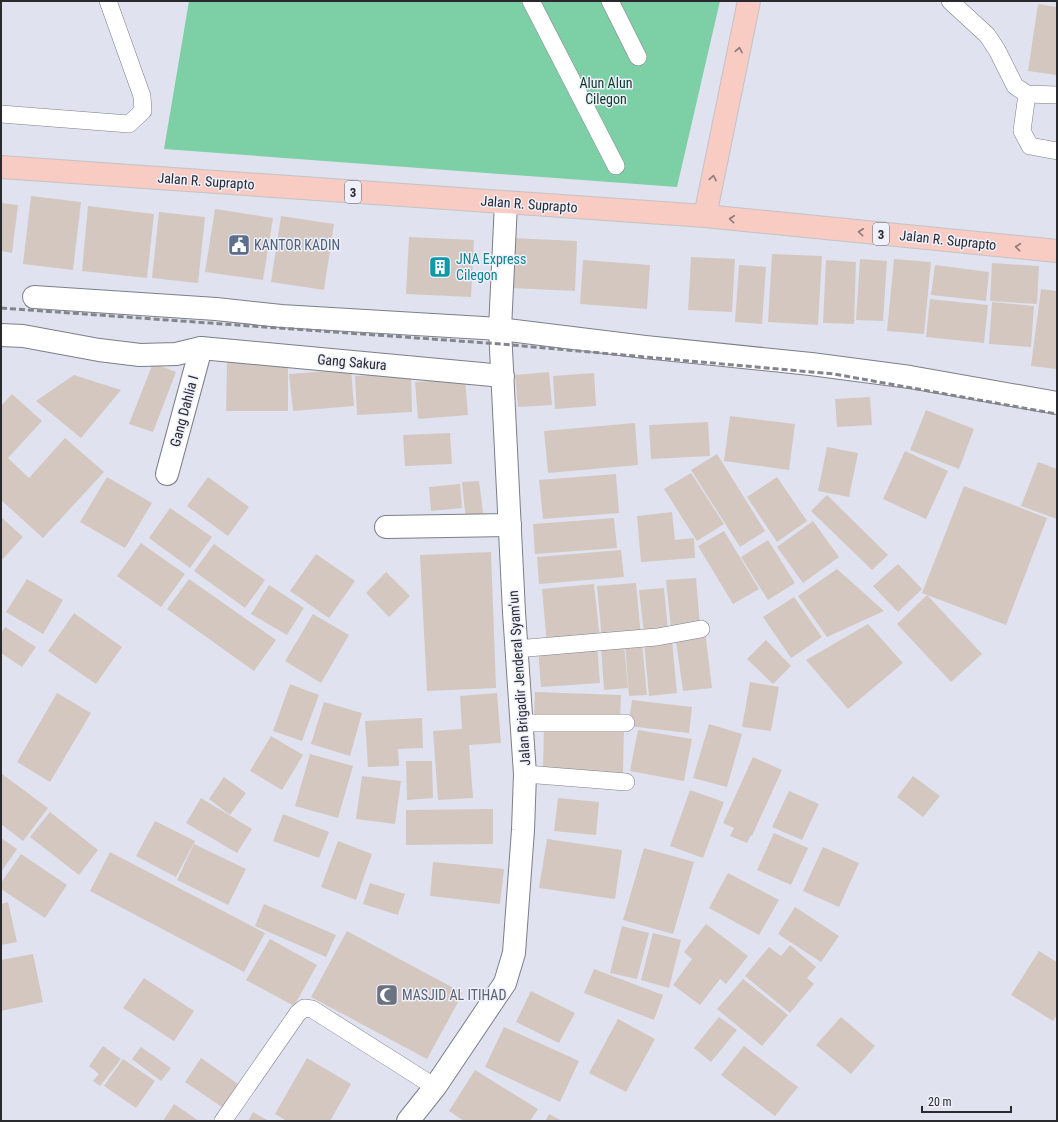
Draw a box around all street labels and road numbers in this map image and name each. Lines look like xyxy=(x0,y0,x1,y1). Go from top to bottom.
street label: Jalan R. Suprapto xyxy=(157,170,255,192)
road number: 3 xyxy=(345,181,361,203)
street label: Jalan R. Suprapto xyxy=(480,193,578,215)
road number: 3 xyxy=(873,223,889,245)
street label: Jalan R. Suprapto xyxy=(899,227,997,253)
street label: Gang Sakura xyxy=(317,351,387,373)
street label: Gang Dahlia I xyxy=(167,374,201,448)
street label: Jalan Brigadir Jenderal Syam'un xyxy=(505,590,533,766)

